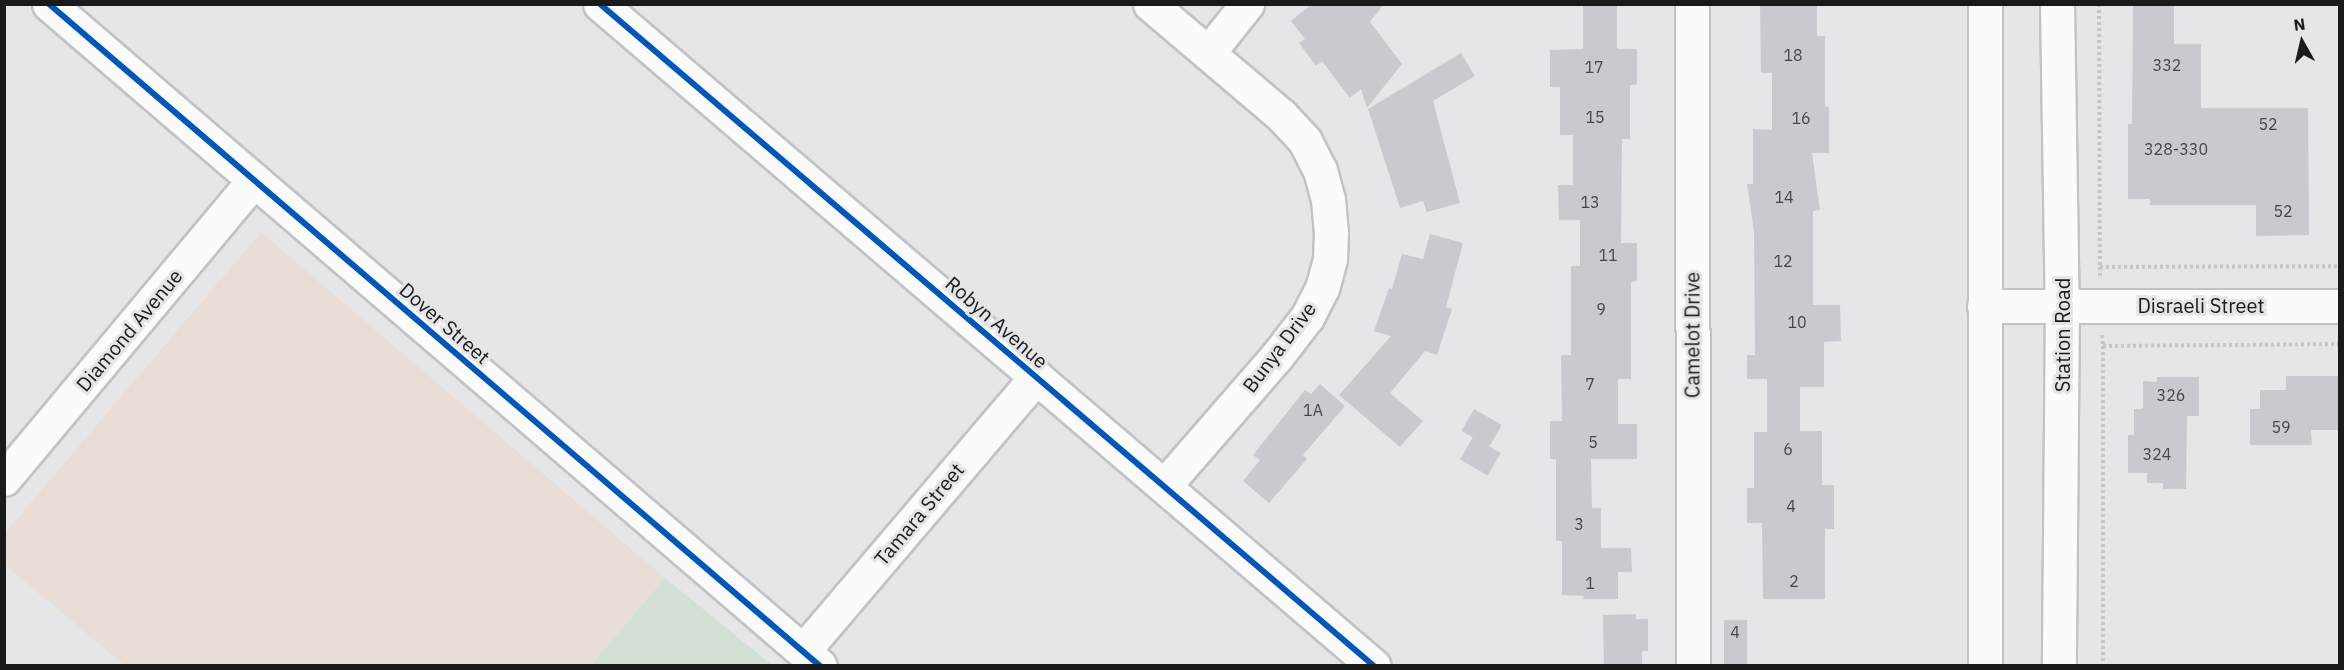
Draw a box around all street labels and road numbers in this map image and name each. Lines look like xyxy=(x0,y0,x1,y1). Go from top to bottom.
street label: Diamond Avenue xyxy=(71,264,187,396)
street label: Robyn Avenue xyxy=(941,271,1053,373)
street label: Camelot Drive xyxy=(1680,272,1704,398)
street label: Dover Street xyxy=(395,277,495,369)
street label: Station Road xyxy=(2050,278,2074,392)
street label: Disraeli Street xyxy=(2137,293,2265,317)
street label: Bunya Drive xyxy=(1237,297,1321,397)
street label: Tamara Street xyxy=(869,458,969,570)

